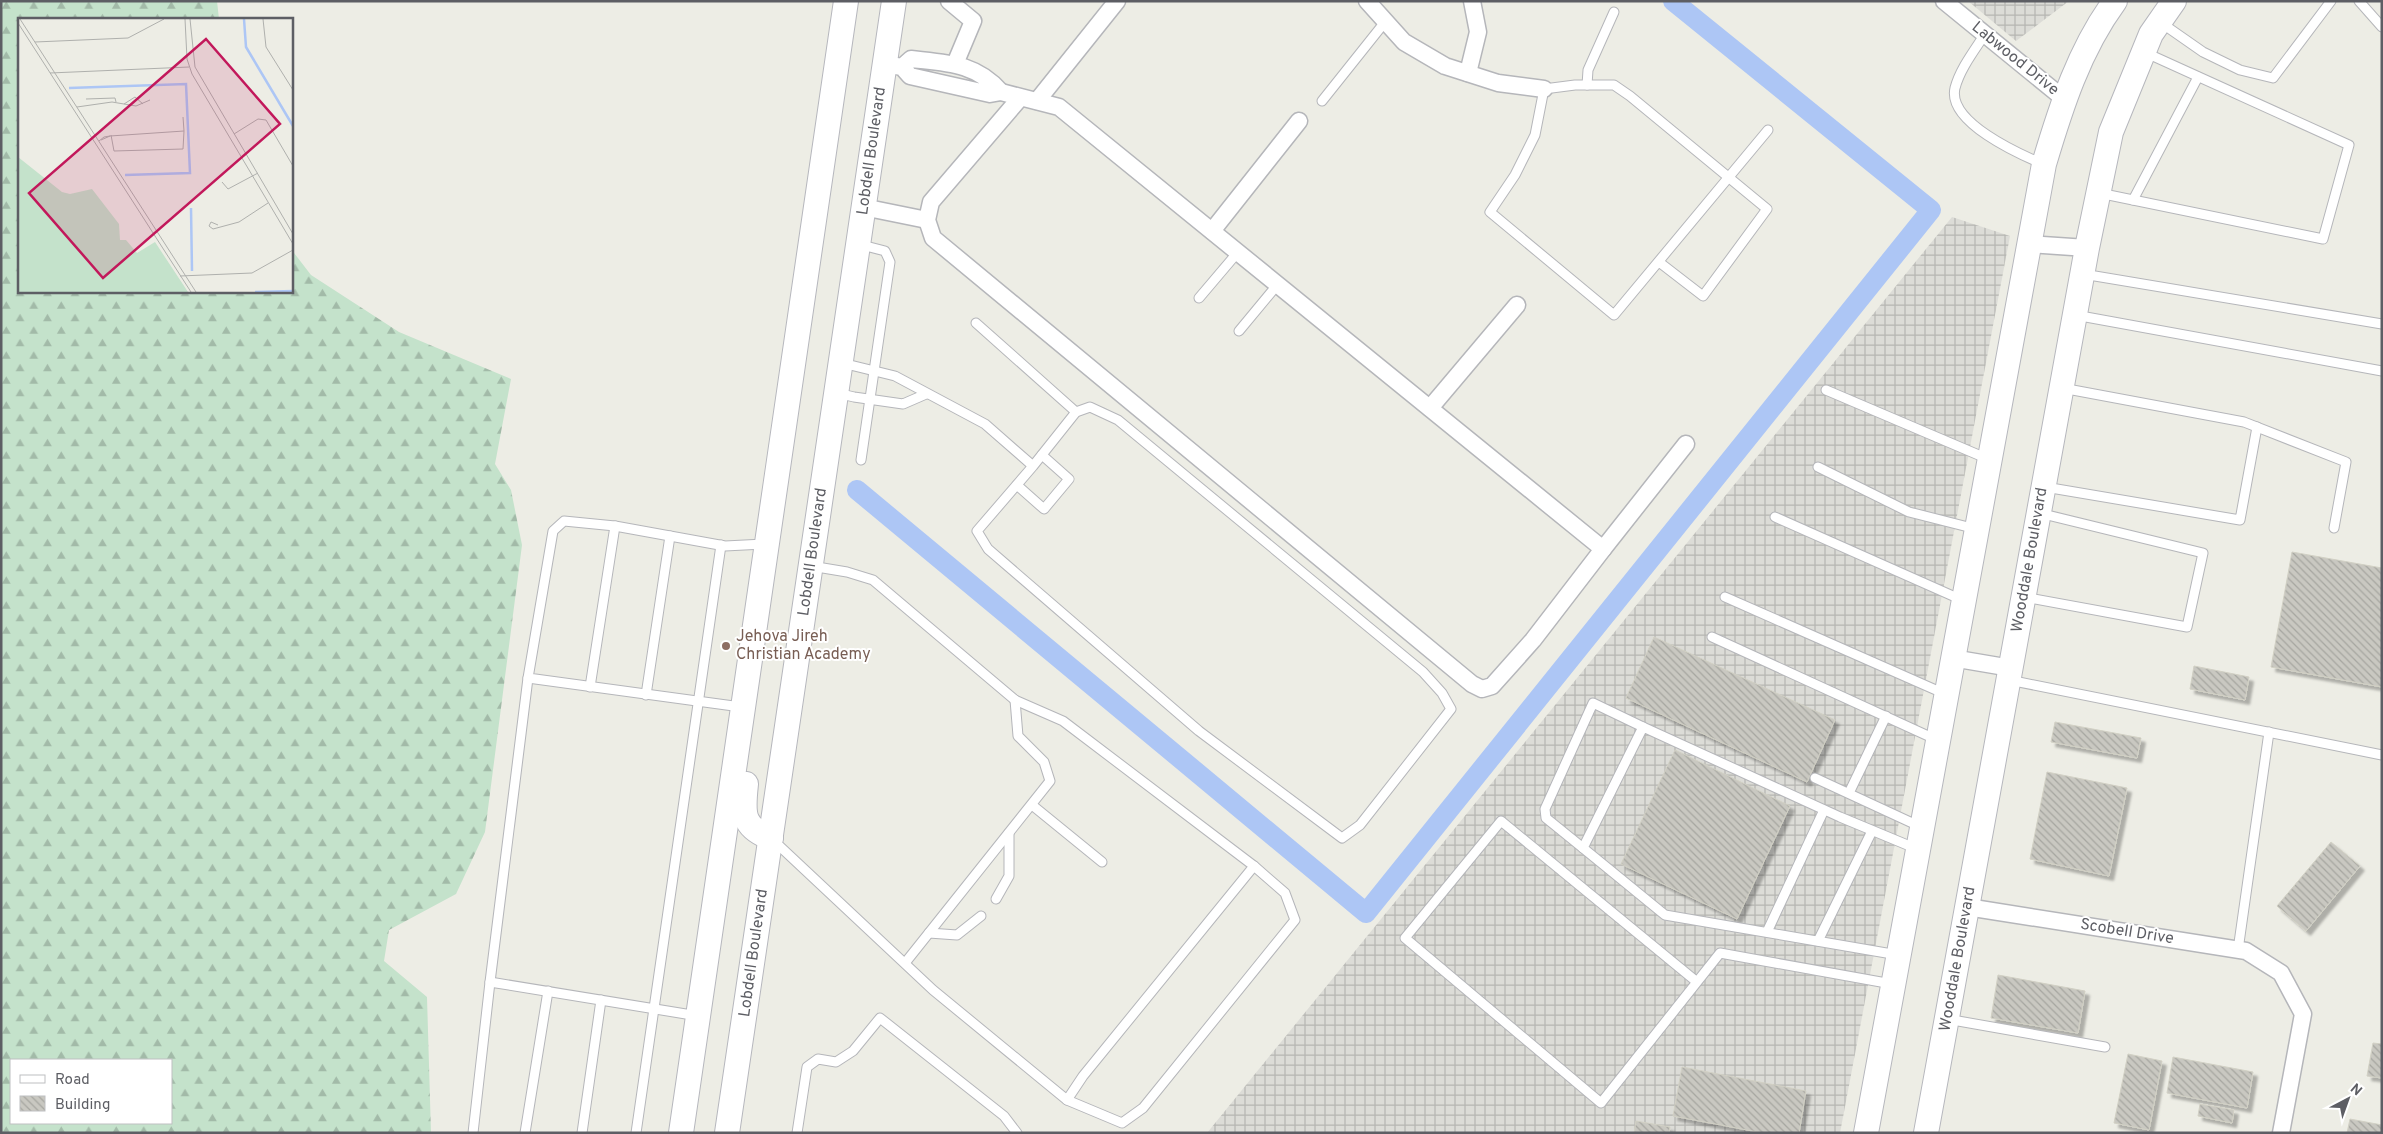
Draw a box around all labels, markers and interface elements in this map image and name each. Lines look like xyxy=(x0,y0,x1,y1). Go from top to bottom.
inset map xyxy=(18,18,292,292)
street label: Labwood Drive xyxy=(1967,18,2063,100)
street label: Lobdell Boulevard xyxy=(853,86,891,216)
street label: Wooddale Boulevard xyxy=(2007,486,2053,634)
street label: Lobdell Boulevard xyxy=(794,487,832,617)
place label: Jehova Jireh Christian Academy xyxy=(736,627,871,665)
marker: Jehova Jireh Christian Academy xyxy=(720,640,732,652)
street label: Wooddale Boulevard xyxy=(1935,885,1981,1033)
street label: Lobdell Boulevard xyxy=(735,888,773,1018)
street label: Scobell Drive xyxy=(2079,915,2175,949)
legend xyxy=(10,1059,172,1124)
text: Road xyxy=(55,1071,90,1090)
north arrow xyxy=(2323,1074,2373,1124)
text: N xyxy=(2346,1081,2365,1100)
text: Building xyxy=(55,1096,110,1115)

